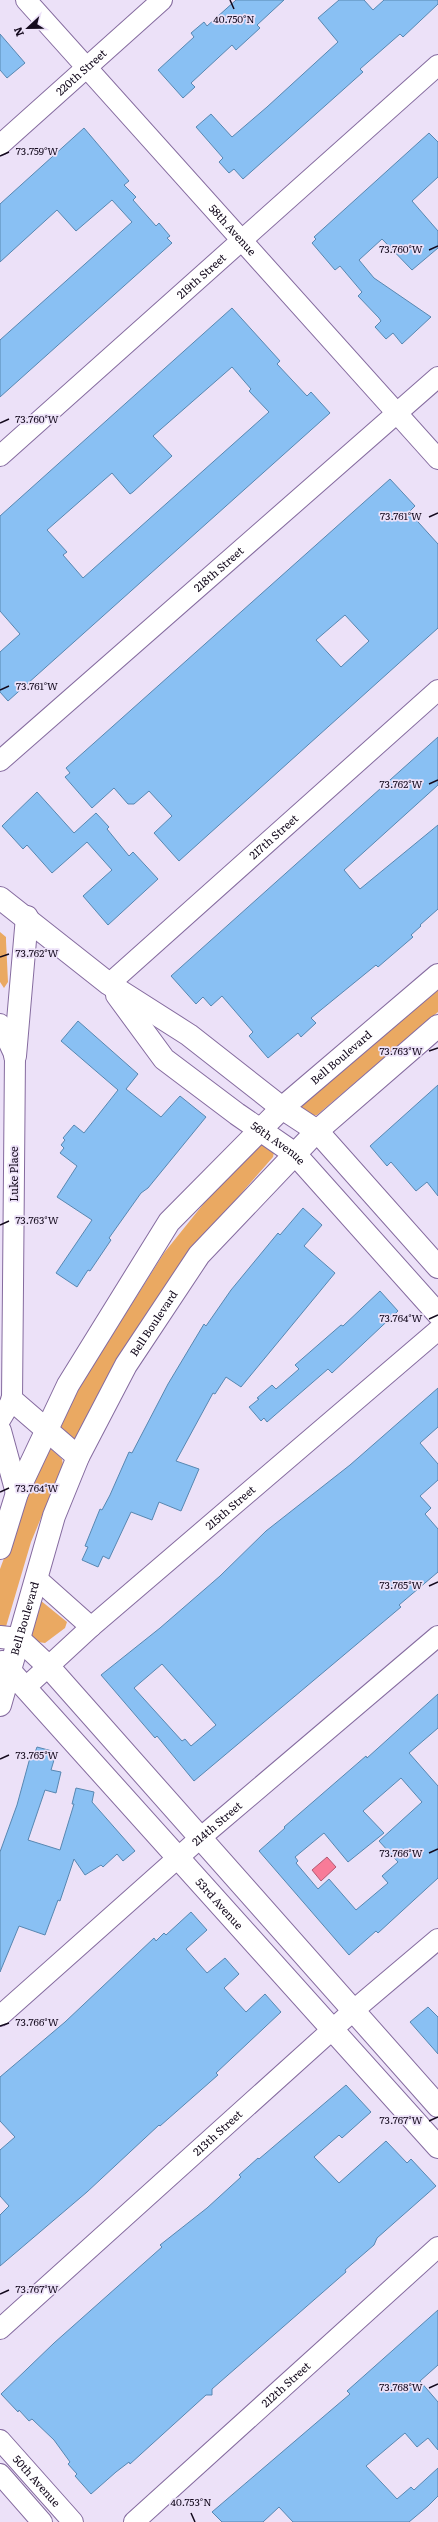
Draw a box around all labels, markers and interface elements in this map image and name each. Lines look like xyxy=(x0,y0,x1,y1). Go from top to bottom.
north arrow xyxy=(8,8,48,48)
text: 40.750°N xyxy=(213,11,255,26)
text: N xyxy=(9,25,27,39)
street label: 220th Street xyxy=(52,44,110,99)
text: 73.759°W xyxy=(16,143,58,158)
street label: 58th Avenue xyxy=(206,200,261,259)
text: 73.760°W xyxy=(379,241,423,256)
street label: 219th Street xyxy=(173,249,229,302)
text: 73.760°W xyxy=(15,411,59,426)
text: 73.761°W xyxy=(380,508,422,523)
street label: 218th Street xyxy=(190,542,247,595)
text: 73.761°W xyxy=(16,678,58,693)
text: 73.762°W xyxy=(380,776,422,791)
street label: 217th Street xyxy=(245,809,302,862)
text: 73.762°W xyxy=(16,945,58,960)
street label: Bell Boulevard xyxy=(306,1026,375,1088)
text: 73.763°W xyxy=(379,1043,423,1058)
street label: 56th Avenue xyxy=(248,1117,310,1168)
street label: Luke Place xyxy=(5,1146,21,1202)
text: 73.763°W xyxy=(15,1212,59,1227)
street label: Bell Boulevard xyxy=(125,1286,181,1359)
text: 73.764°W xyxy=(379,1310,423,1325)
text: 73.764°W xyxy=(15,1480,59,1495)
street label: 215th Street xyxy=(201,1481,259,1533)
text: 73.765°W xyxy=(380,1577,423,1592)
street label: Bell Boulevard xyxy=(6,1579,42,1657)
text: 73.765°W xyxy=(16,1747,59,1762)
street label: 214th Street xyxy=(188,1797,245,1849)
text: 73.766°W xyxy=(379,1845,423,1860)
street label: 53rd Avenue xyxy=(193,1874,248,1932)
text: 73.766°W xyxy=(15,2014,59,2029)
street label: 213th Street xyxy=(189,2105,246,2159)
text: 73.767°W xyxy=(380,2112,422,2127)
text: 73.767°W xyxy=(16,2281,58,2296)
street label: 212th Street xyxy=(257,2357,314,2410)
text: 73.768°W xyxy=(379,2379,423,2394)
street label: 50th Avenue xyxy=(10,2451,65,2510)
text: 40.753°N xyxy=(171,2494,211,2509)

